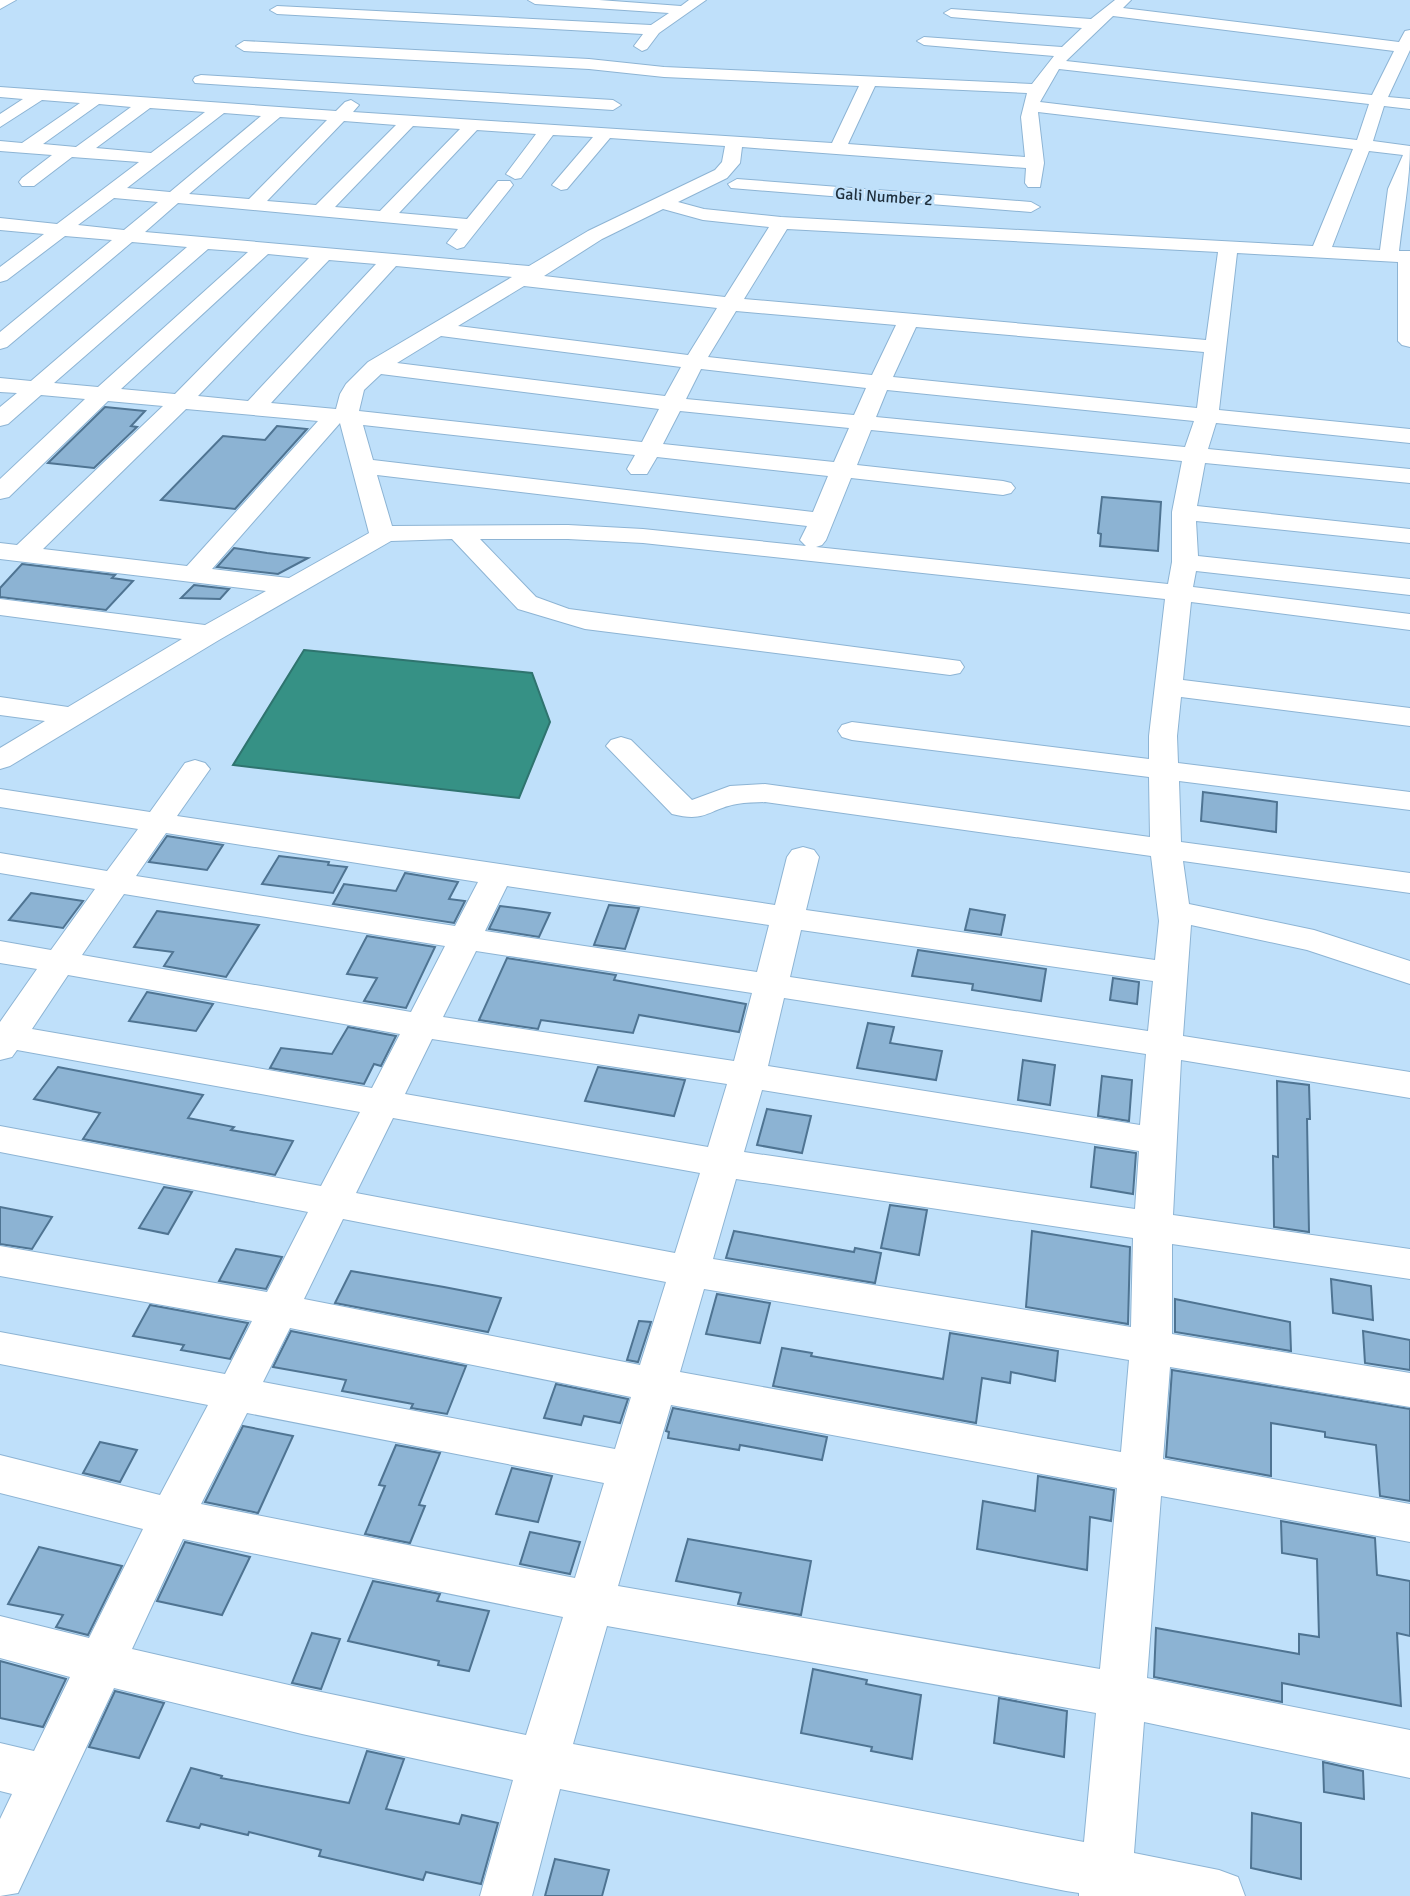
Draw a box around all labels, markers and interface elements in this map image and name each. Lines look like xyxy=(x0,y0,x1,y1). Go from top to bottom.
street label: Gali Number 2 xyxy=(834,184,933,210)

